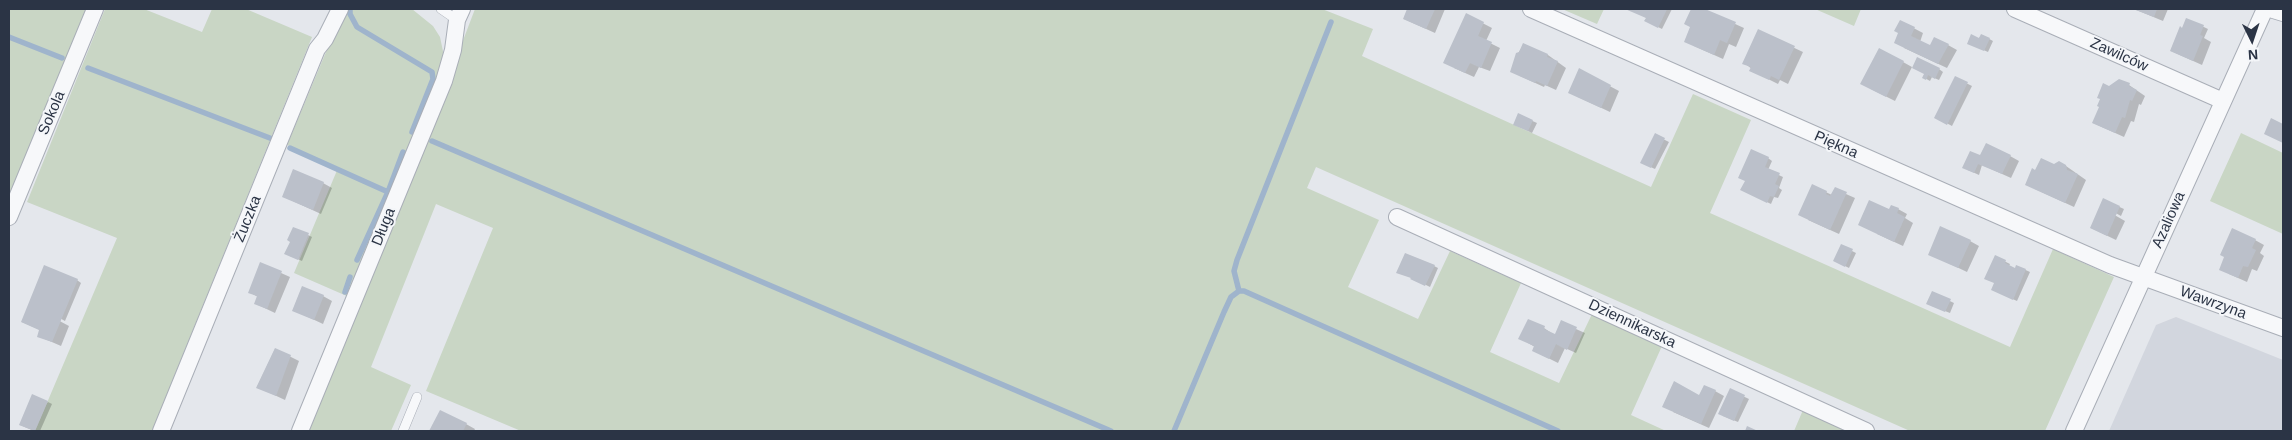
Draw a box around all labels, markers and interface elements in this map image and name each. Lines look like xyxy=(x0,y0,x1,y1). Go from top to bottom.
north arrow xyxy=(2227,15,2277,65)
street label: Zawilców xyxy=(2087,34,2151,76)
text: N xyxy=(2247,47,2259,63)
street label: Sokola xyxy=(35,88,69,138)
street label: Piękna xyxy=(1811,127,1861,163)
street label: Azaliowa xyxy=(2149,189,2189,251)
street label: Żuczka xyxy=(231,193,265,245)
street label: Długa xyxy=(368,205,400,249)
street label: Wawrzyna xyxy=(2177,283,2249,323)
street label: Dziennikarska xyxy=(1586,296,1678,352)

